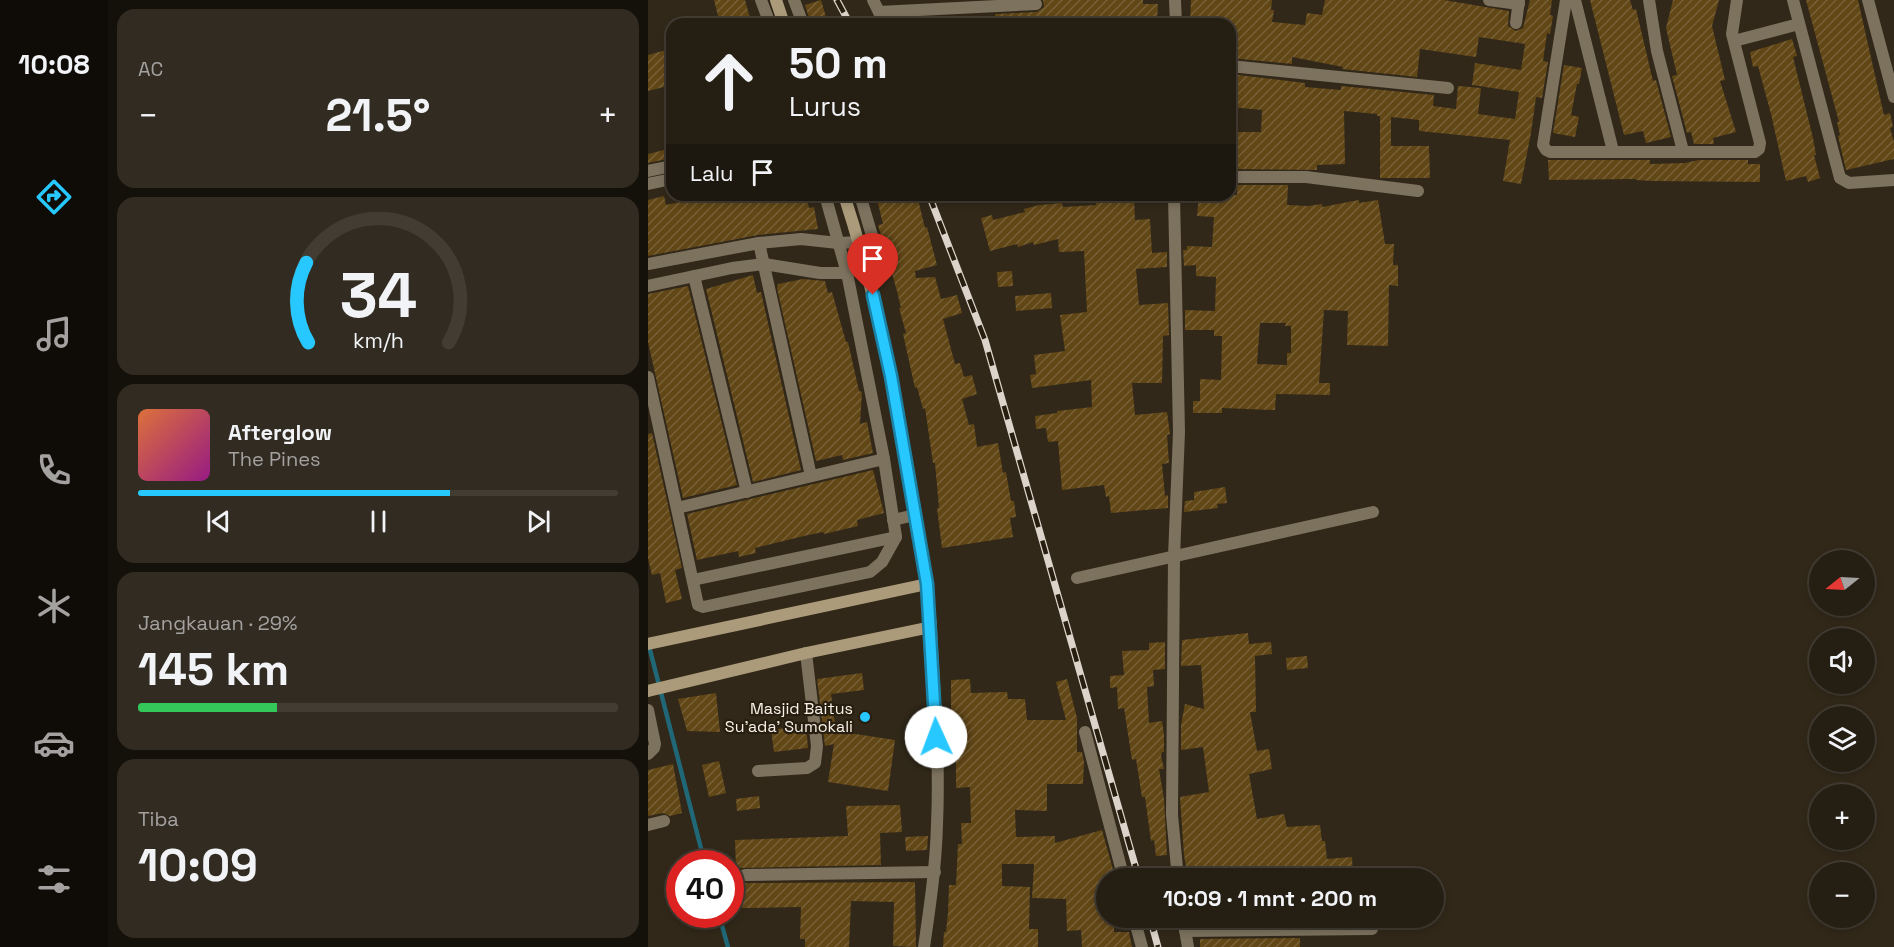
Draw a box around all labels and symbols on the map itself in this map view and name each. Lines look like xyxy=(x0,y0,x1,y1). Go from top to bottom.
pin xyxy=(847,233,898,295)
north arrow xyxy=(1809,550,1875,616)
place label: Masjid Baitus Su'ada' Sumokali xyxy=(725,698,853,737)
position arrow xyxy=(904,705,968,769)
marker: Masjid Baitus Su'ada' Sumokali xyxy=(858,710,872,724)
speed limit sign: 40 xyxy=(666,850,744,928)

